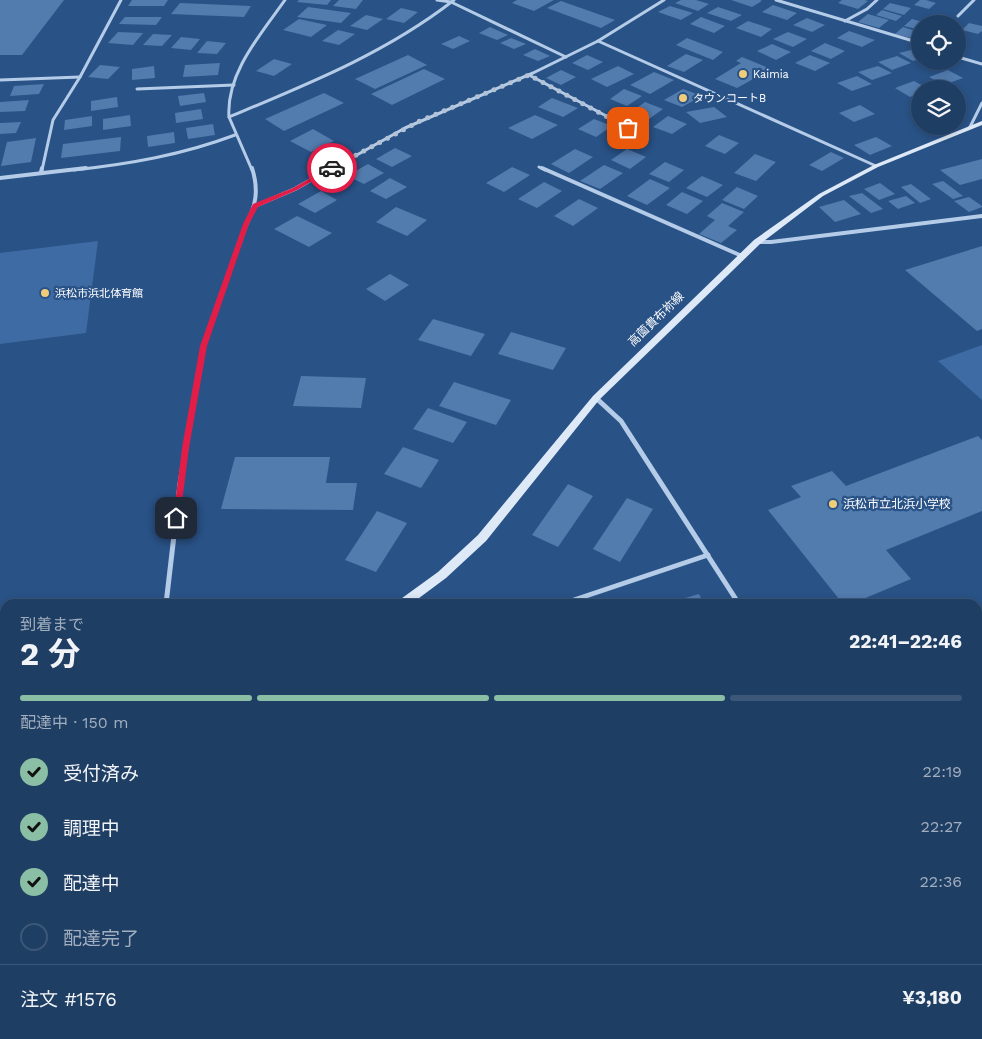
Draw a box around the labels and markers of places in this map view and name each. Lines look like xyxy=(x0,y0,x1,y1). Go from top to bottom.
marker: Kaimia xyxy=(737,68,749,80)
place label: Kaimia xyxy=(753,68,789,81)
marker: タウンコートB xyxy=(677,92,689,104)
place label: タウンコートB xyxy=(693,92,766,105)
pin xyxy=(607,107,649,149)
marker: 浜松市浜北体育館 xyxy=(39,287,51,299)
place label: 浜松市浜北体育館 xyxy=(55,287,143,300)
pin xyxy=(155,497,197,539)
place label: 浜松市立北浜小学校 xyxy=(843,497,951,511)
marker: 浜松市立北浜小学校 xyxy=(827,498,839,510)

